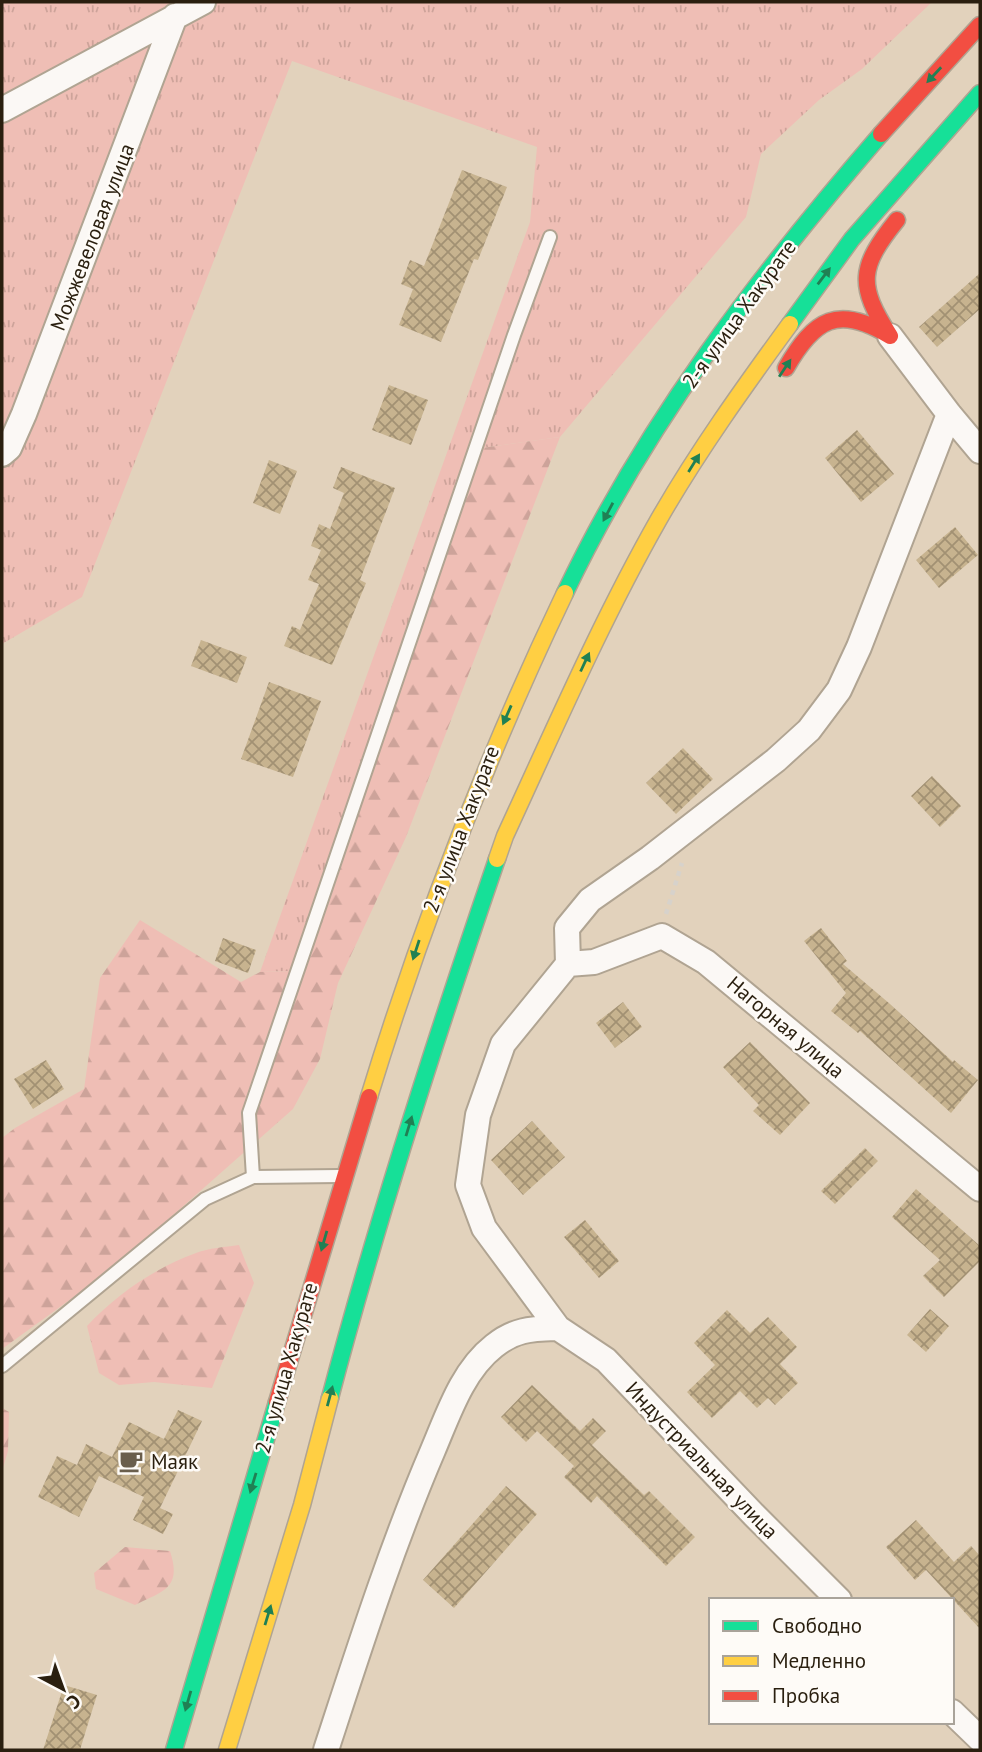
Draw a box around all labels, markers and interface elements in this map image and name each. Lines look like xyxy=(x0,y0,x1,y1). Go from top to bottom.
one-way arrow xyxy=(926,66,942,83)
street label: Можжевеловая улица xyxy=(44,140,140,334)
street label: 2-я улица Хакурате xyxy=(676,235,802,393)
one-way arrow xyxy=(817,267,831,285)
one-way arrow xyxy=(778,359,792,377)
one-way arrow xyxy=(688,453,701,473)
one-way arrow xyxy=(603,502,615,522)
one-way arrow xyxy=(579,652,591,672)
one-way arrow xyxy=(501,705,513,725)
street label: 2-я улица Хакурате xyxy=(417,742,505,916)
one-way arrow xyxy=(410,940,421,961)
street label: Нагорная улица xyxy=(722,970,850,1084)
one-way arrow xyxy=(404,1116,414,1137)
one-way arrow xyxy=(318,1231,328,1252)
street label: 2-я улица Хакурате xyxy=(249,1279,323,1457)
street label: Индустриальная улица xyxy=(620,1376,784,1544)
one-way arrow xyxy=(325,1385,336,1407)
cafe icon: Маяк xyxy=(117,1447,145,1475)
place label: Маяк xyxy=(151,1448,198,1475)
one-way arrow xyxy=(247,1473,257,1494)
legend xyxy=(709,1598,954,1724)
one-way arrow xyxy=(264,1604,274,1625)
text: Свободно xyxy=(772,1612,862,1639)
text: Медленно xyxy=(772,1647,866,1674)
north arrow xyxy=(28,1654,98,1724)
text: Пробка xyxy=(772,1682,840,1709)
text: С xyxy=(62,1689,86,1715)
one-way arrow xyxy=(183,1691,193,1712)

